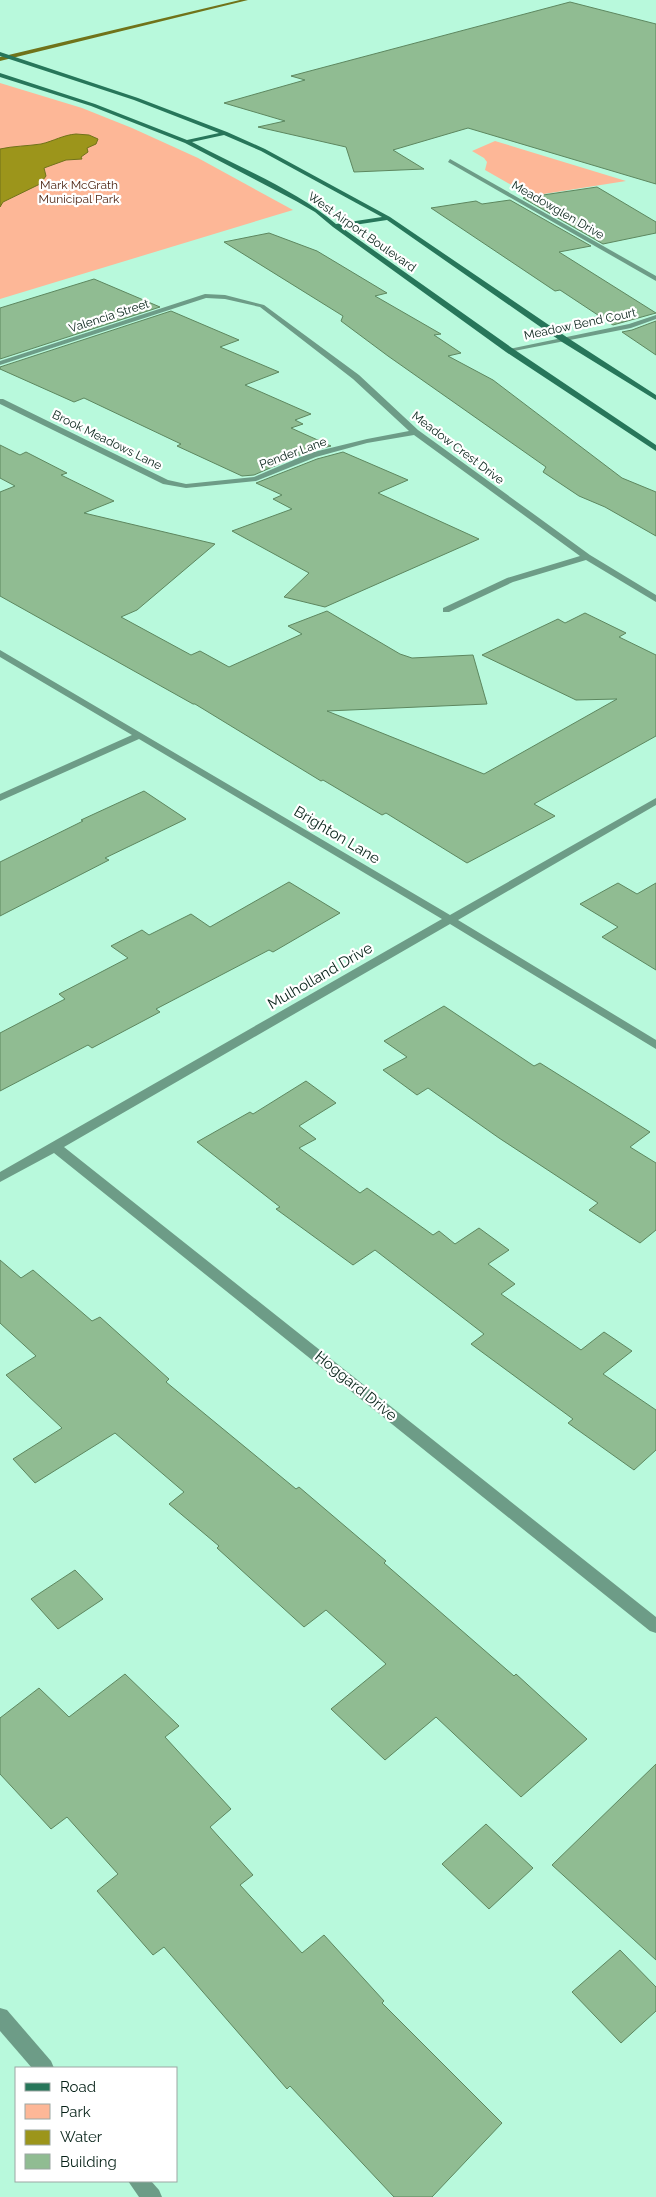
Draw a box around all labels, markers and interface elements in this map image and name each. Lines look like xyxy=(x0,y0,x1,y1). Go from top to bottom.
park label: Mark McGrath Municipal Park xyxy=(39,178,120,206)
street label: Meadowglen Drive xyxy=(509,178,607,242)
street label: West Airport Boulevard xyxy=(305,189,419,275)
street label: Valencia Street xyxy=(67,296,151,336)
street label: Meadow Bend Court xyxy=(523,305,637,343)
street label: Brook Meadows Lane xyxy=(50,407,164,473)
street label: Meadow Crest Drive xyxy=(409,409,507,487)
street label: Pender Lane xyxy=(257,434,329,472)
street label: Brighton Lane xyxy=(291,802,384,868)
street label: Mulholland Drive xyxy=(264,939,376,1013)
street label: Hoggard Drive xyxy=(311,1347,401,1425)
legend xyxy=(15,2067,178,2182)
text: Road xyxy=(60,2078,96,2096)
text: Park xyxy=(60,2103,91,2121)
text: Water xyxy=(60,2128,103,2146)
text: Building xyxy=(60,2153,117,2171)

